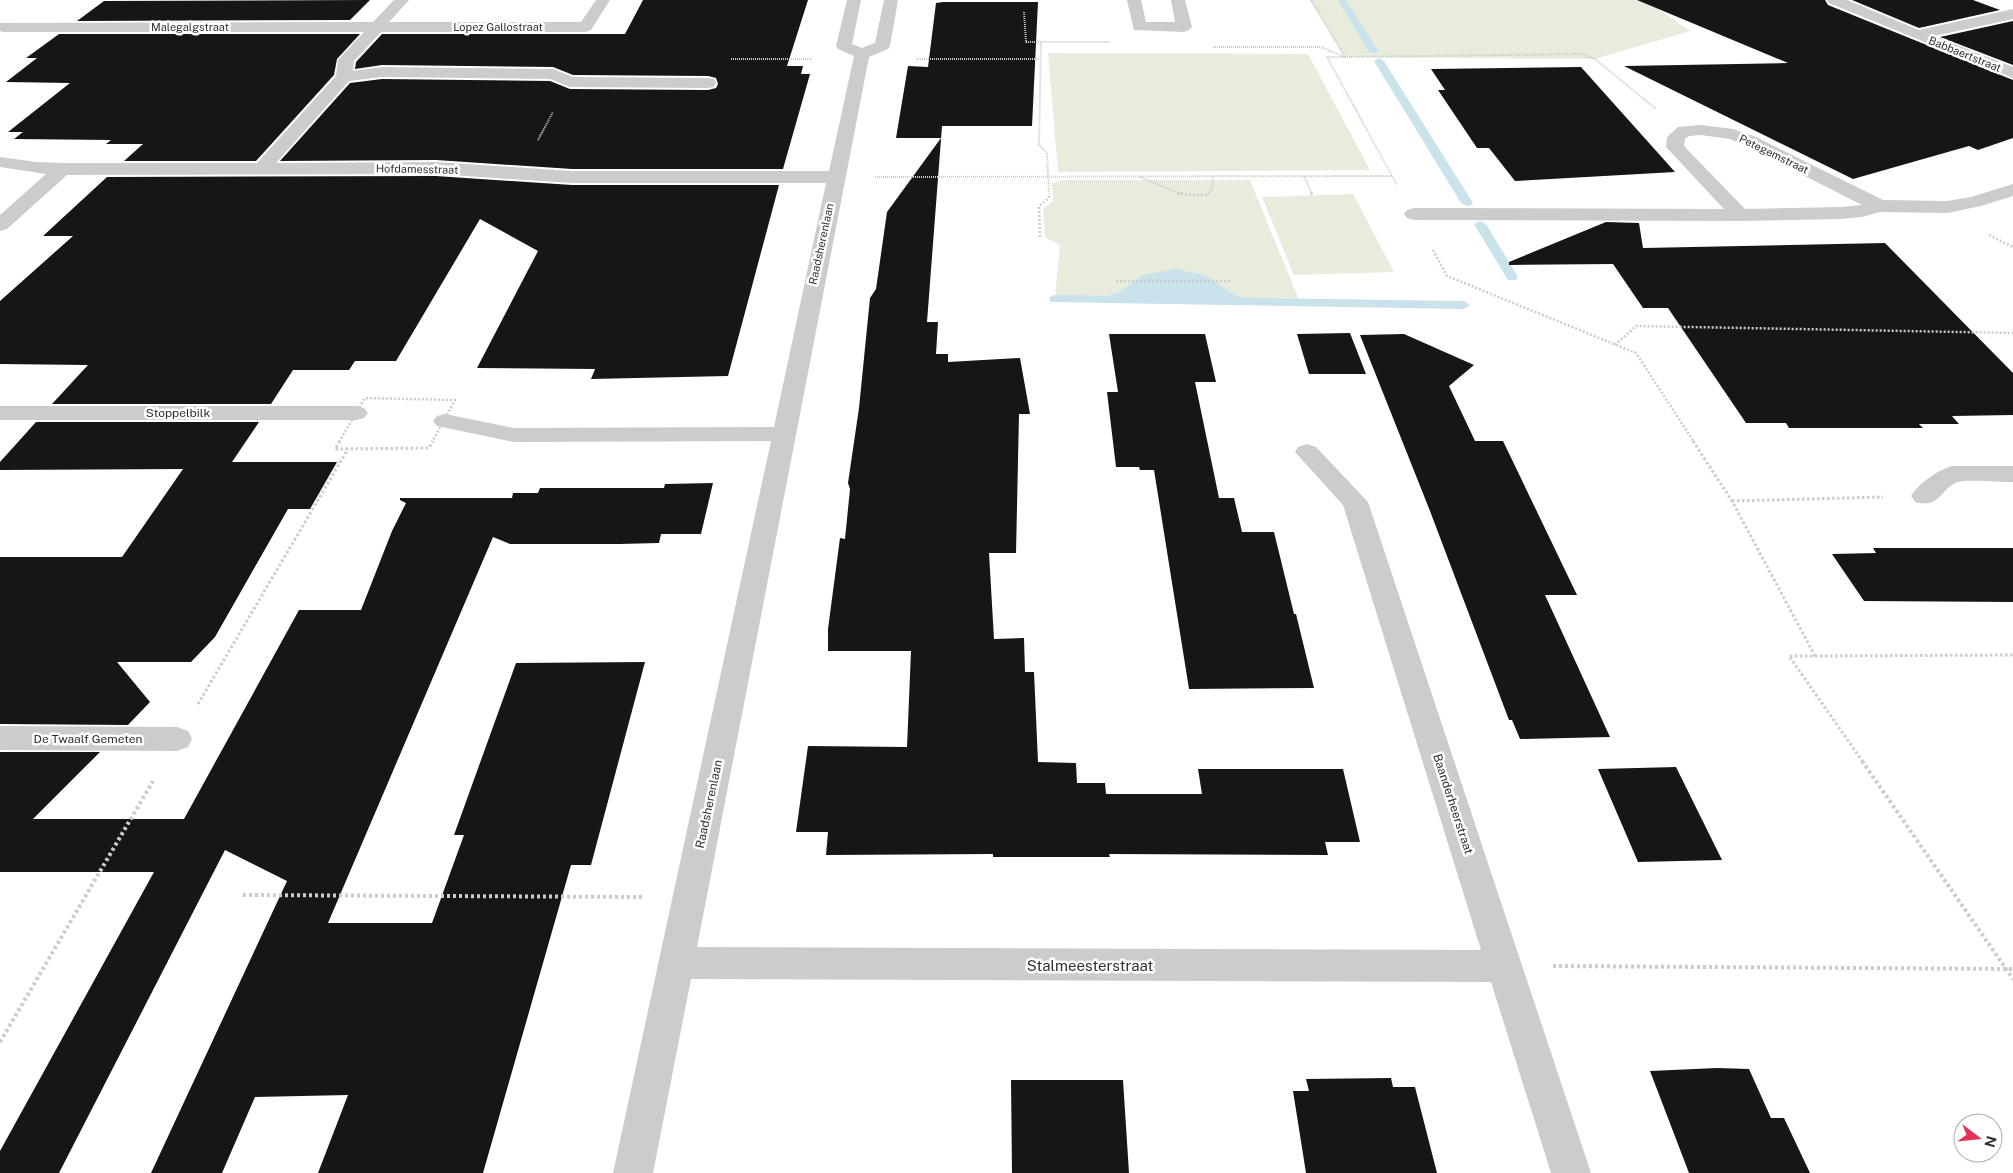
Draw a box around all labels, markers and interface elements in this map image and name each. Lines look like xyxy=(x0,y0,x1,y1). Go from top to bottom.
street label: Malegalgstraat xyxy=(151,21,229,33)
street label: Lopez Gallostraat xyxy=(453,21,543,33)
street label: Babbaertstraat xyxy=(1927,34,2003,74)
street label: Petegemstraat xyxy=(1737,132,1811,176)
street label: Hofdamesstraat xyxy=(376,162,458,176)
street label: Raadsherenlaan xyxy=(807,202,835,286)
street label: Stoppelbilk xyxy=(146,406,210,420)
street label: De Twaalf Gemeten xyxy=(34,732,142,746)
street label: Baanderheerstraat xyxy=(1430,752,1476,856)
street label: Raadsherenlaan xyxy=(693,758,725,850)
street label: Stalmeesterstraat xyxy=(1027,957,1153,974)
north arrow xyxy=(1953,1113,2003,1163)
text: N xyxy=(1981,1134,2000,1149)

